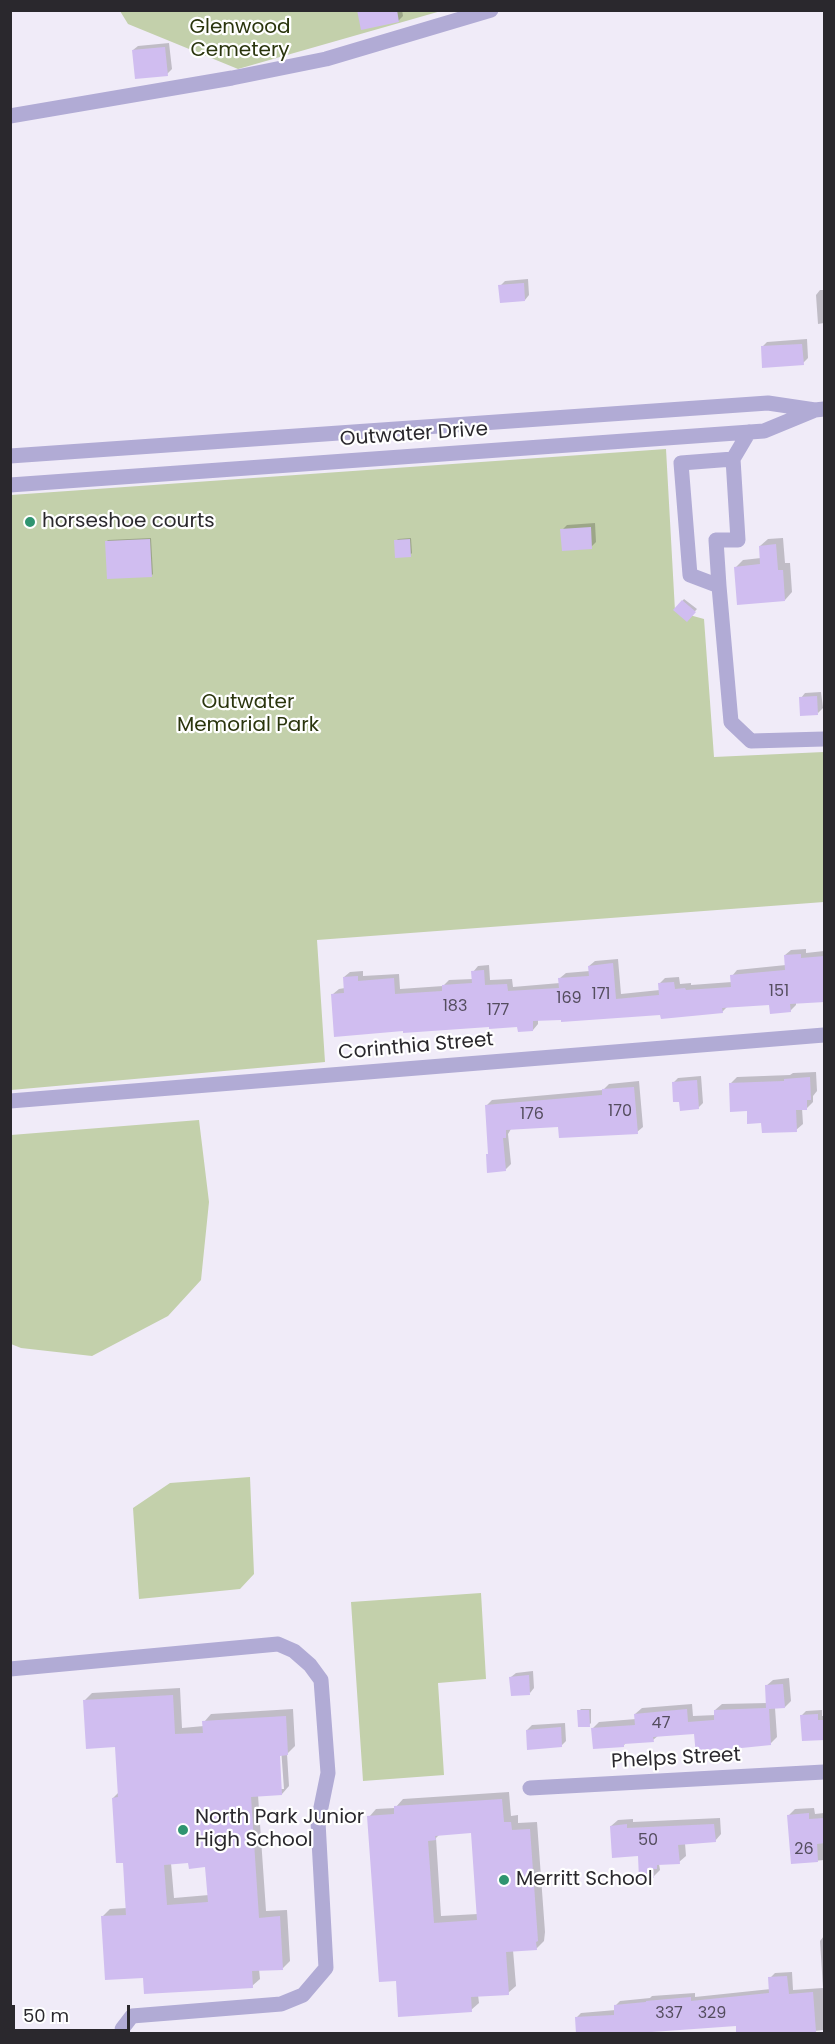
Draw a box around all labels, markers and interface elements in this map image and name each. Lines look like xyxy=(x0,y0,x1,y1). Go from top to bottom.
park label: Glenwood Cemetery xyxy=(189,16,291,63)
street label: Outwater Drive xyxy=(339,418,489,452)
place label: horseshoe courts xyxy=(42,510,215,534)
marker: horseshoe courts xyxy=(23,515,37,529)
park label: Outwater Memorial Park xyxy=(177,691,319,738)
house number: 151 xyxy=(769,982,789,1002)
house number: 171 xyxy=(592,985,610,1005)
house number: 169 xyxy=(556,989,582,1009)
house number: 183 xyxy=(443,997,467,1017)
house number: 177 xyxy=(487,1001,509,1021)
street label: Corinthia Street xyxy=(337,1028,495,1066)
house number: 170 xyxy=(608,1102,632,1122)
house number: 176 xyxy=(520,1105,544,1125)
house number: 47 xyxy=(652,1714,670,1734)
street label: Phelps Street xyxy=(611,1744,741,1774)
place label: North Park Junior High School xyxy=(195,1806,364,1853)
marker: North Park Junior High School xyxy=(176,1823,190,1837)
house number: 50 xyxy=(638,1831,658,1851)
house number: 26 xyxy=(794,1840,814,1860)
place label: Merritt School xyxy=(516,1868,653,1892)
marker: Merritt School xyxy=(497,1873,511,1887)
scale bar xyxy=(15,1993,134,2031)
text: 50 m xyxy=(23,2003,69,2028)
house number: 337 xyxy=(655,2004,683,2024)
house number: 329 xyxy=(698,2004,726,2024)

